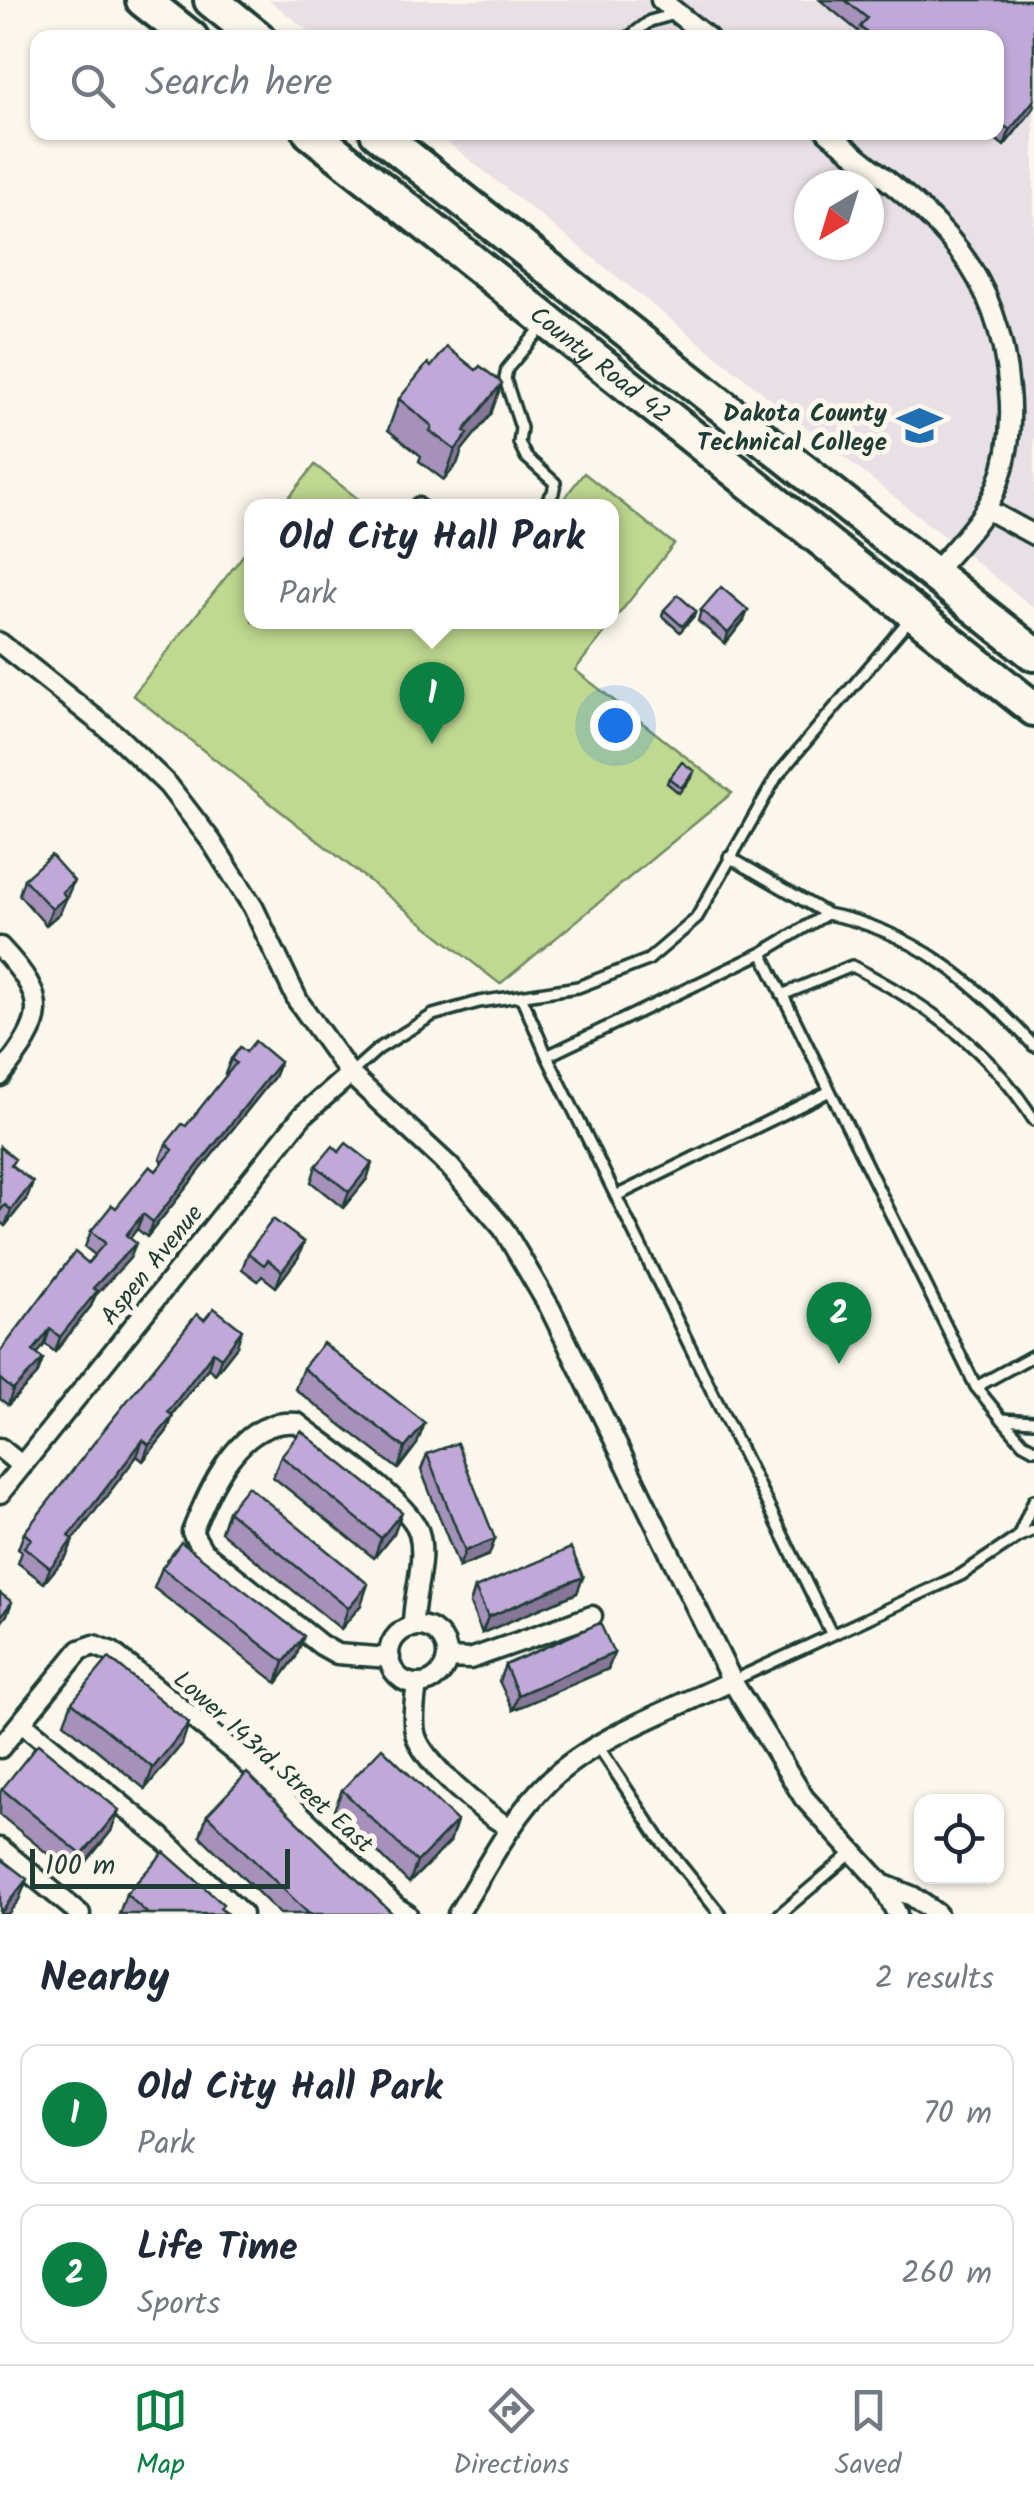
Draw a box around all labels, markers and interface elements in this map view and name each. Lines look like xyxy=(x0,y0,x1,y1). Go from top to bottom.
search box xyxy=(30,30,1004,140)
text: Search here xyxy=(145,55,332,115)
icon: search xyxy=(65,58,120,113)
north arrow xyxy=(794,170,884,260)
street label: County Road 42 xyxy=(520,296,679,435)
place label: Dakota County Technical College xyxy=(697,394,887,463)
school or university icon: Dakota County Technical College xyxy=(896,402,944,450)
popup xyxy=(244,499,619,629)
text: Old City Hall Park xyxy=(279,509,584,569)
text: Park xyxy=(279,569,337,620)
pin: 1 xyxy=(400,662,464,744)
your location xyxy=(590,700,641,751)
street label: Aspen Avenue xyxy=(91,1196,214,1335)
pin: 2 xyxy=(806,1282,872,1364)
street label: Lower 143rd Street East xyxy=(163,1661,382,1864)
map controls xyxy=(914,1794,1004,1884)
button: locate xyxy=(914,1794,1004,1884)
scale bar xyxy=(30,1844,290,1888)
text: 100 m xyxy=(45,1844,115,1889)
text: Nearby xyxy=(40,1946,169,2013)
text: 2 results xyxy=(875,1954,994,2005)
text: Old City Hall Park xyxy=(137,2059,442,2119)
text: 1 xyxy=(70,2089,79,2140)
text: 70 m xyxy=(923,2089,992,2140)
text: Park xyxy=(137,2119,195,2170)
text: Life Time xyxy=(137,2219,298,2279)
text: 2 xyxy=(65,2249,84,2300)
text: 260 m xyxy=(901,2249,992,2300)
text: Sports xyxy=(137,2279,220,2330)
tab: Map xyxy=(133,2383,188,2488)
tab: Directions xyxy=(453,2383,569,2488)
tab: Saved xyxy=(835,2383,901,2488)

